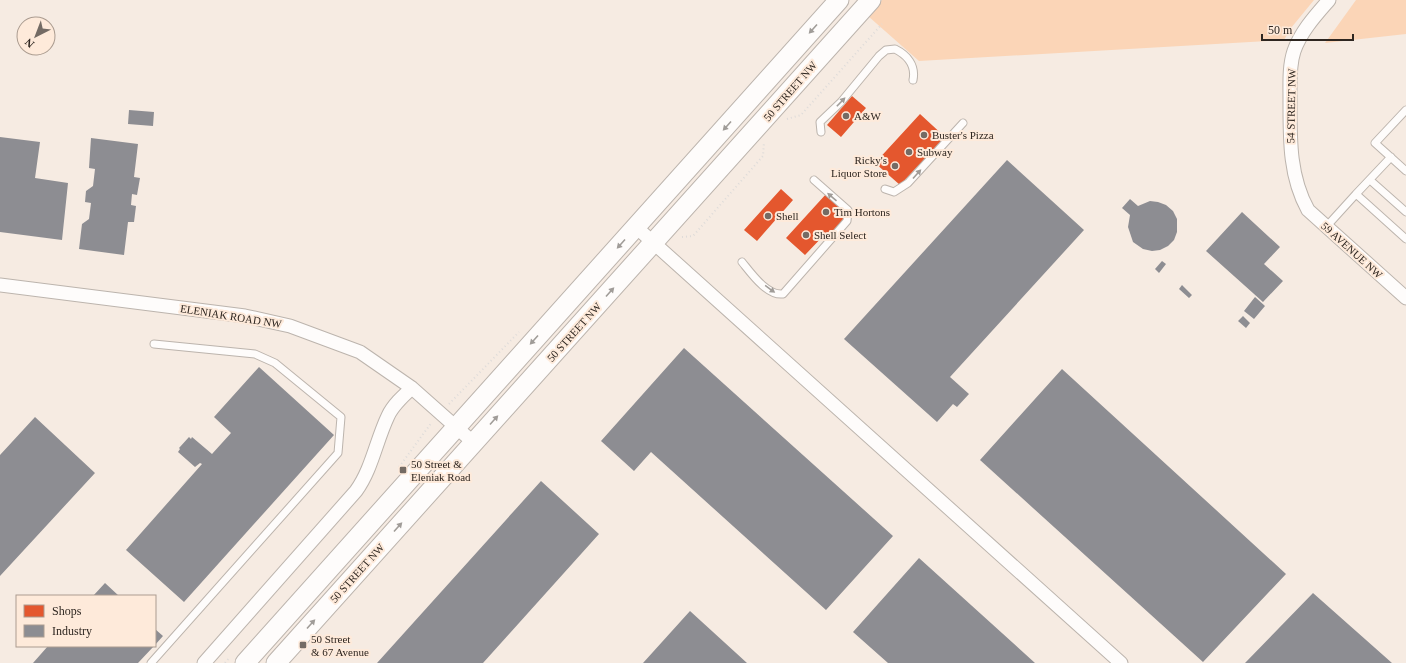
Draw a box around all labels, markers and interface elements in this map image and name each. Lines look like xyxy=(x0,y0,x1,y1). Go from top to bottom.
north arrow xyxy=(16,16,56,56)
scale bar xyxy=(1262,16,1353,42)
text: 50 m xyxy=(1268,23,1293,37)
one-way arrow xyxy=(809,24,818,34)
text: N xyxy=(22,36,36,51)
street label: 50 STREET NW xyxy=(761,58,820,123)
street label: 54 STREET NW xyxy=(1284,68,1298,144)
one-way arrow xyxy=(836,97,845,107)
place label: A&W xyxy=(854,110,882,122)
marker: A&W xyxy=(841,111,851,121)
one-way arrow xyxy=(722,121,731,131)
place label: Buster's Pizza xyxy=(932,129,994,141)
marker: Buster's Pizza xyxy=(919,130,929,140)
place label: Subway xyxy=(917,146,953,158)
marker: Subway xyxy=(904,147,914,157)
place label: Ricky's Liquor Store xyxy=(831,154,887,179)
marker: Ricky's Liquor Store xyxy=(890,161,900,171)
one-way arrow xyxy=(912,169,921,178)
one-way arrow xyxy=(827,192,838,201)
place label: Tim Hortons xyxy=(834,206,890,218)
marker: Tim Hortons xyxy=(821,207,831,217)
place label: Shell xyxy=(776,210,799,222)
marker: Shell xyxy=(763,211,773,221)
street label: 59 AVENUE NW xyxy=(1319,219,1385,281)
place label: Shell Select xyxy=(814,229,866,241)
marker: Shell Select xyxy=(801,230,811,240)
one-way arrow xyxy=(617,238,626,249)
one-way arrow xyxy=(764,285,775,294)
one-way arrow xyxy=(605,287,614,298)
street label: 50 STREET NW xyxy=(544,300,604,364)
street label: ELENIAK ROAD NW xyxy=(179,302,283,330)
one-way arrow xyxy=(530,335,539,345)
one-way arrow xyxy=(490,415,499,425)
place label: 50 Street & Eleniak Road xyxy=(411,458,471,483)
marker: 50 Street & Eleniak Road xyxy=(398,465,408,475)
one-way arrow xyxy=(393,522,403,532)
street label: 50 STREET NW xyxy=(327,541,387,605)
legend xyxy=(16,595,156,647)
text: Shops xyxy=(52,604,82,618)
one-way arrow xyxy=(306,619,315,628)
text: Industry xyxy=(52,624,92,638)
place label: 50 Street & 67 Avenue xyxy=(311,633,369,658)
marker: 50 Street & 67 Avenue xyxy=(298,640,308,650)

